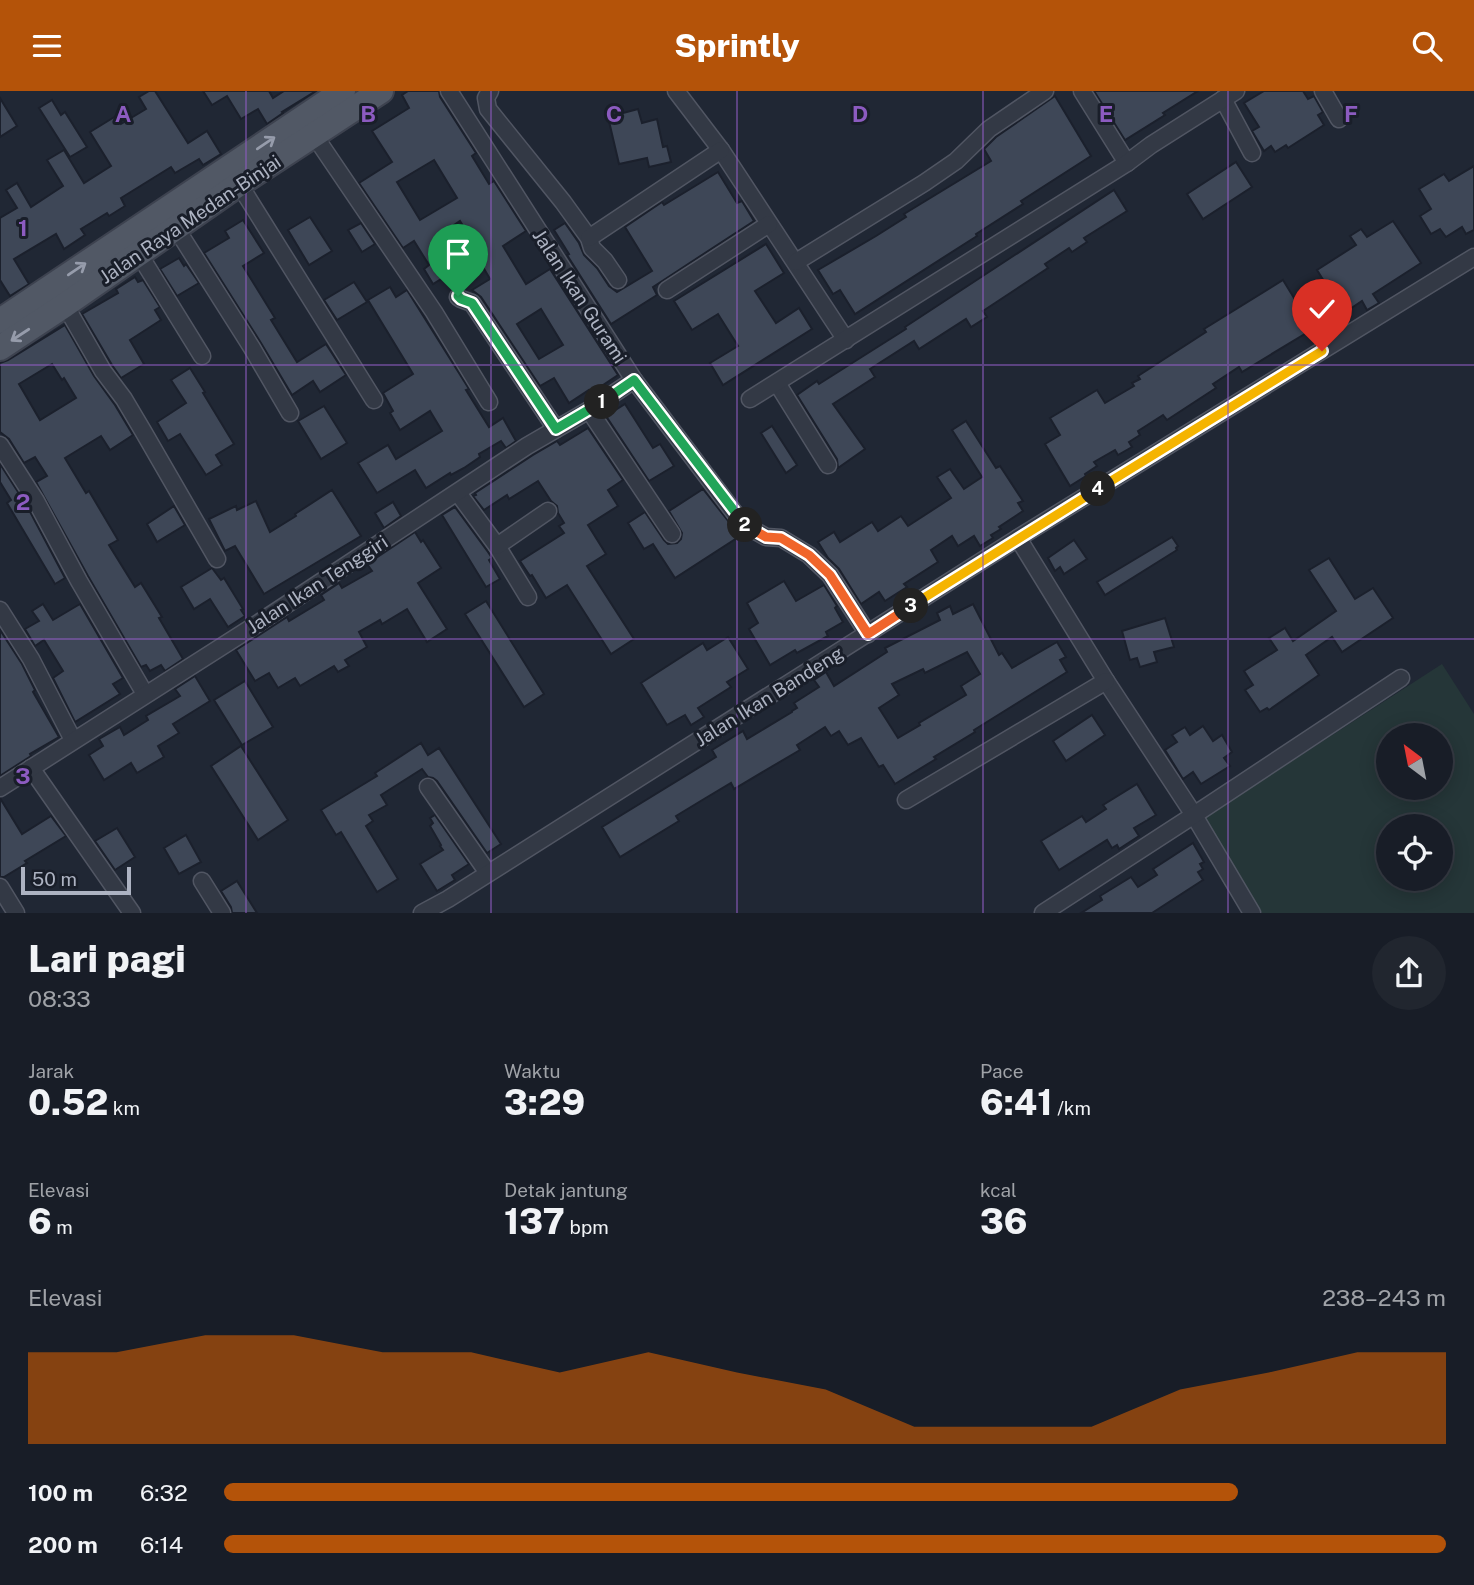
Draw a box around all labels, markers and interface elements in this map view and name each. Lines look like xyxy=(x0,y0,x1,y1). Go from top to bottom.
icon: menu xyxy=(28,27,66,65)
text: Sprintly xyxy=(674,27,800,64)
icon: search xyxy=(1408,27,1446,65)
text: A xyxy=(115,100,132,127)
text: B xyxy=(360,100,376,127)
text: C xyxy=(606,100,622,127)
text: D xyxy=(852,100,868,127)
text: E xyxy=(1099,100,1113,127)
text: F xyxy=(1344,100,1358,127)
one-way arrow xyxy=(256,136,275,150)
street label: Jalan Raya Medan-Binjai xyxy=(95,150,285,288)
text: 1 xyxy=(18,214,28,241)
pin xyxy=(428,224,488,296)
street label: Jalan Ikan Gurami xyxy=(528,225,632,367)
icon: arrive xyxy=(439,235,477,273)
one-way arrow xyxy=(67,262,86,277)
pin xyxy=(1292,279,1352,351)
icon: check xyxy=(1303,290,1341,328)
one-way arrow xyxy=(11,328,30,342)
pin: 1 xyxy=(584,385,620,419)
text: 1 xyxy=(597,390,606,412)
pin: 4 xyxy=(1080,471,1116,507)
text: 4 xyxy=(1091,477,1104,499)
text: 2 xyxy=(16,488,30,515)
pin: 2 xyxy=(728,507,762,543)
text: 2 xyxy=(738,513,751,535)
street label: Jalan Ikan Tenggiri xyxy=(242,530,392,638)
pin: 3 xyxy=(894,589,928,623)
text: 3 xyxy=(904,594,917,616)
street label: Jalan Ikan Bandeng xyxy=(691,641,847,751)
north arrow xyxy=(1376,723,1452,800)
map controls xyxy=(1376,723,1453,891)
text: 3 xyxy=(15,762,31,789)
button: locate xyxy=(1376,814,1453,891)
scale bar xyxy=(21,864,131,896)
text: 50 m xyxy=(32,868,77,890)
text: Lari pagi xyxy=(28,936,186,981)
button: share xyxy=(1372,936,1446,1010)
text: 08:33 xyxy=(28,985,91,1012)
text: Jarak xyxy=(28,1060,74,1082)
text: Waktu xyxy=(504,1060,561,1082)
text: Pace xyxy=(980,1060,1023,1082)
text: 0.52 xyxy=(28,1082,108,1123)
text: 3:29 xyxy=(504,1082,585,1123)
text: 6:41 xyxy=(980,1082,1053,1123)
text: km xyxy=(108,1097,140,1119)
text: /km xyxy=(1053,1097,1091,1119)
text: Elevasi xyxy=(28,1179,89,1201)
text: Detak jantung xyxy=(504,1179,628,1201)
text: kcal xyxy=(980,1179,1017,1201)
text: 6 xyxy=(28,1201,52,1242)
text: 137 xyxy=(504,1201,565,1242)
text: 36 xyxy=(980,1201,1027,1242)
text: m xyxy=(52,1216,73,1238)
text: bpm xyxy=(565,1216,609,1238)
text: Elevasi xyxy=(28,1284,102,1311)
text: 238–243 m xyxy=(1322,1284,1446,1311)
text: 100 m xyxy=(28,1479,93,1506)
text: 6:32 xyxy=(140,1479,188,1506)
text: 200 m xyxy=(28,1531,98,1558)
text: 6:14 xyxy=(140,1531,183,1558)

